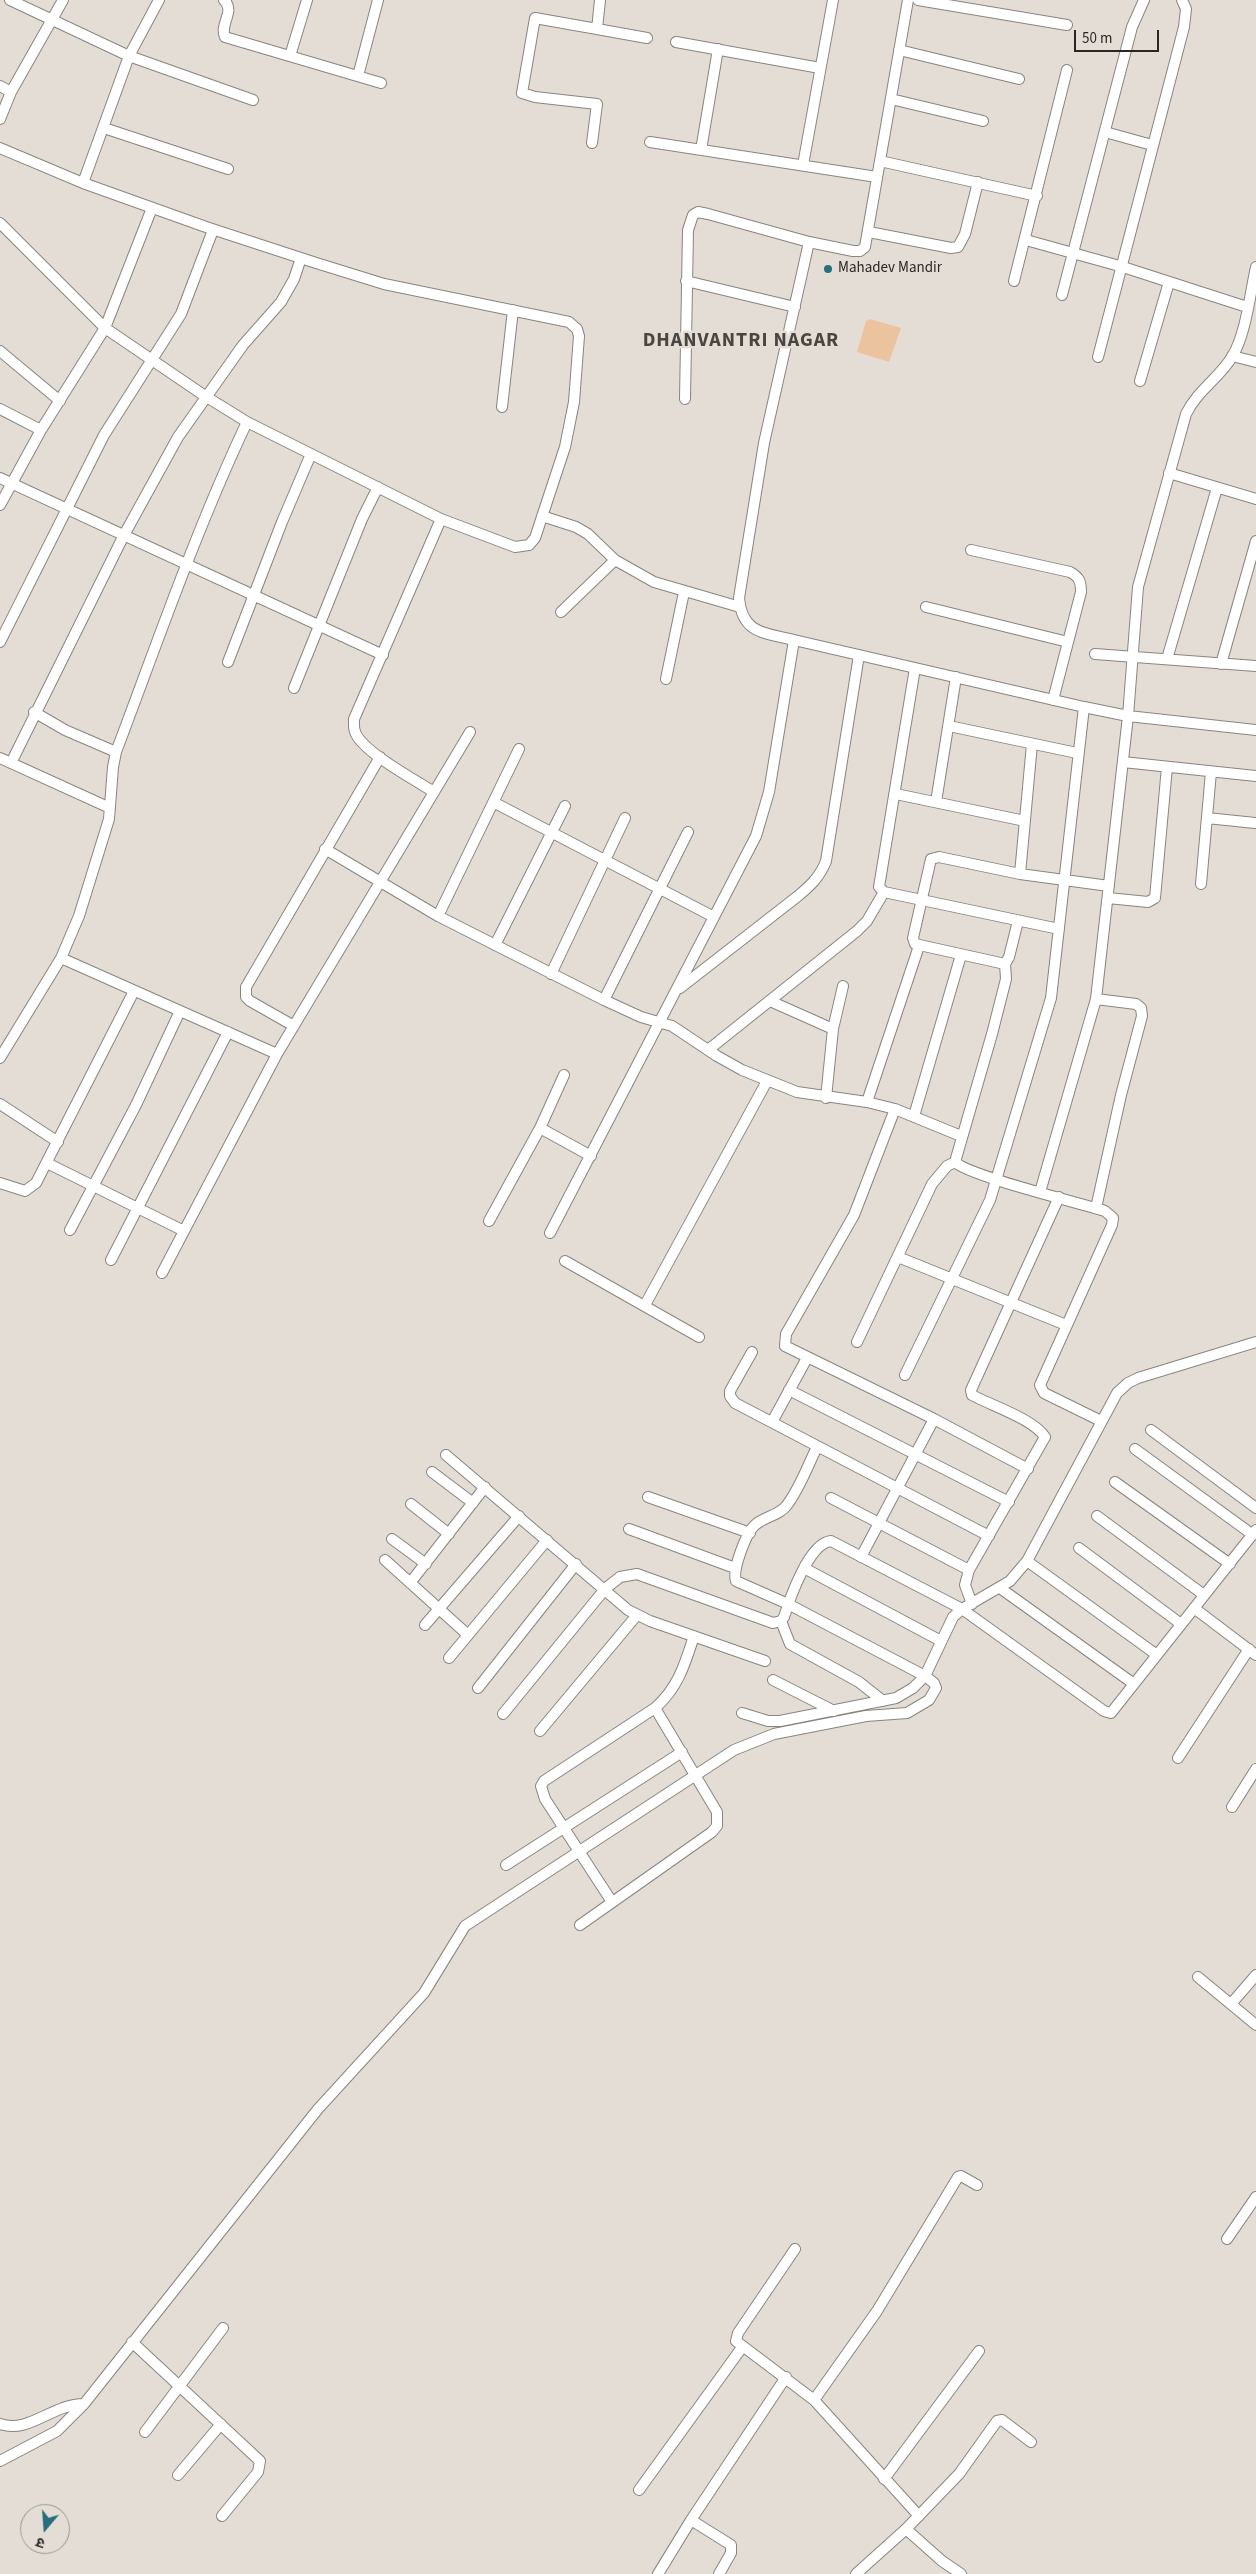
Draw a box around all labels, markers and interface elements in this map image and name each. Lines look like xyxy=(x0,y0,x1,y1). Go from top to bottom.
scale bar xyxy=(1076,20,1161,52)
text: 50 m xyxy=(1082,28,1112,49)
place label: Mahadev Mandir xyxy=(838,260,942,278)
marker: Mahadev Mandir xyxy=(822,263,834,275)
district label: DHANVANTRI NAGAR xyxy=(641,330,841,354)
north arrow xyxy=(20,2504,70,2554)
text: उ xyxy=(34,2532,48,2553)

